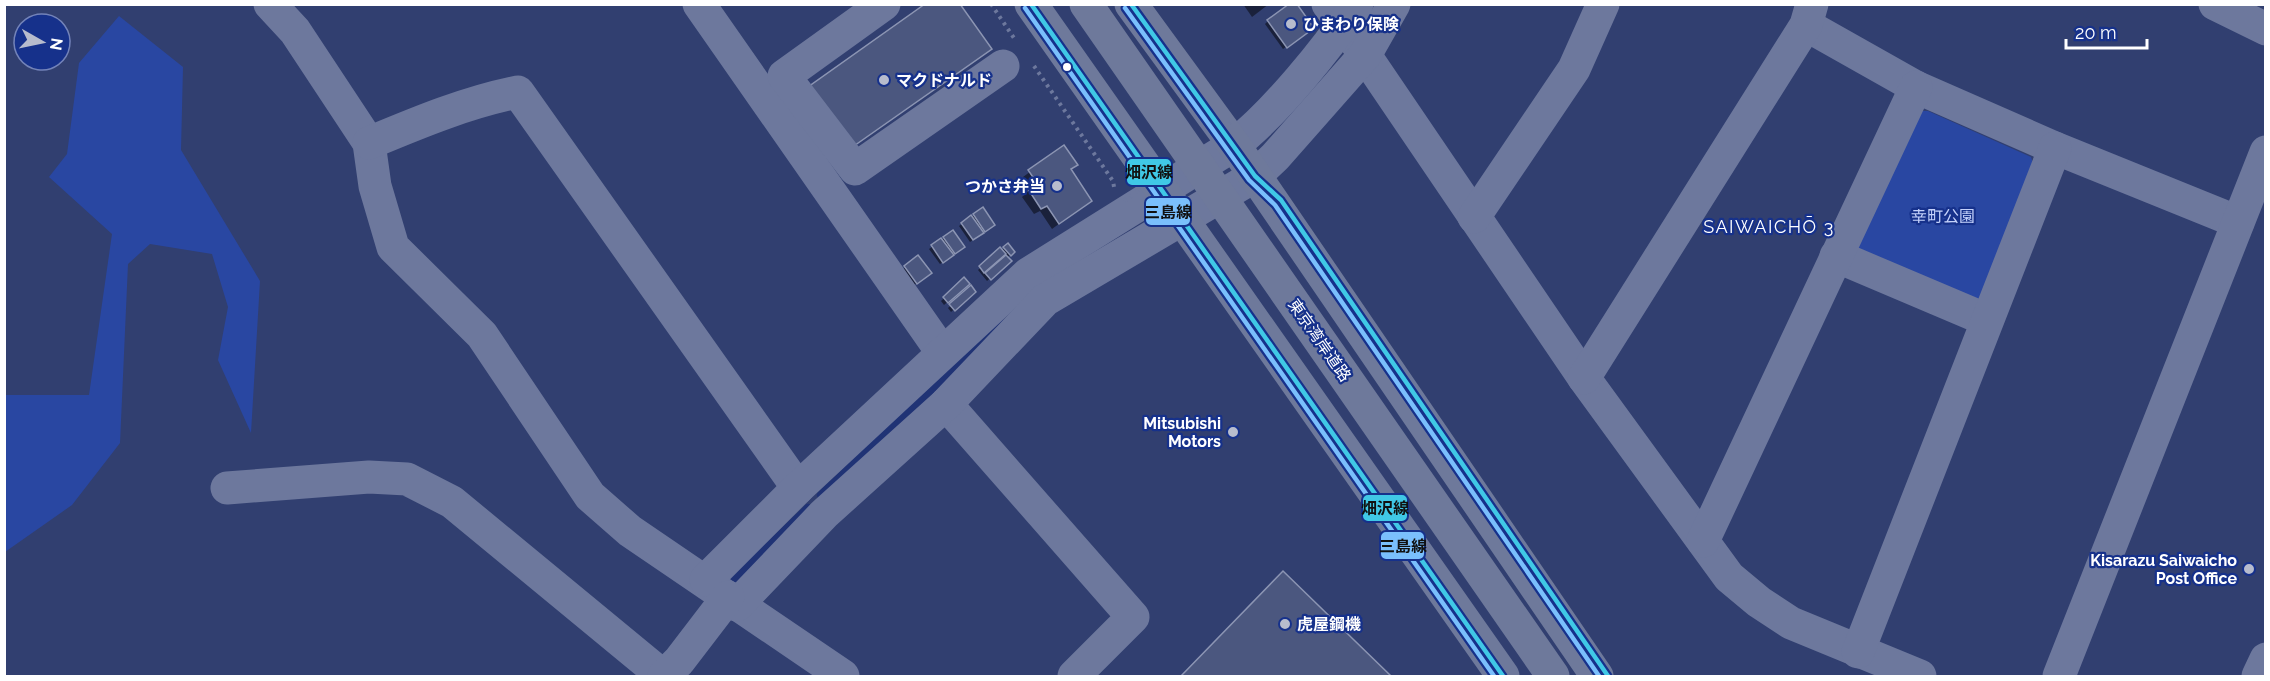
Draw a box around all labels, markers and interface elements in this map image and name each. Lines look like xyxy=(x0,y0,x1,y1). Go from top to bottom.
north arrow xyxy=(12,12,72,72)
scale bar xyxy=(2066,12,2147,50)
place label: ひまわり保険 xyxy=(1303,15,1399,34)
marker: ひまわり保険 xyxy=(1284,17,1298,31)
text: 20 m xyxy=(2075,22,2117,43)
text: N xyxy=(46,37,67,52)
unlabelled marker xyxy=(1061,61,1073,73)
place label: マクドナルド xyxy=(896,71,992,90)
marker: マクドナルド xyxy=(877,73,891,87)
line badge: 畑沢線 xyxy=(1126,158,1172,186)
text: 畑沢線 xyxy=(1125,163,1173,182)
place label: つかさ弁当 xyxy=(965,177,1045,196)
marker: つかさ弁当 xyxy=(1050,179,1064,193)
line badge: 三島線 xyxy=(1145,197,1191,226)
text: 三島線 xyxy=(1144,203,1192,222)
park label: 幸町公園 xyxy=(1911,207,1975,226)
district label: SAIWAICHŌ 3 xyxy=(1703,216,1835,237)
street label: 東京湾岸道路 xyxy=(1284,296,1355,385)
place label: Mitsubishi Motors xyxy=(1143,414,1221,451)
marker: Mitsubishi Motors xyxy=(1226,425,1240,439)
line badge: 畑沢線 xyxy=(1362,494,1408,522)
text: 畑沢線 xyxy=(1361,499,1409,518)
line badge: 三島線 xyxy=(1380,531,1425,560)
text: 三島線 xyxy=(1379,537,1427,556)
place label: Kisarazu Saiwaicho Post Office xyxy=(2090,551,2237,588)
marker: Kisarazu Saiwaicho Post Office xyxy=(2242,562,2256,576)
place label: 虎屋鋼機 xyxy=(1297,615,1361,634)
marker: 虎屋鋼機 xyxy=(1278,617,1292,631)

